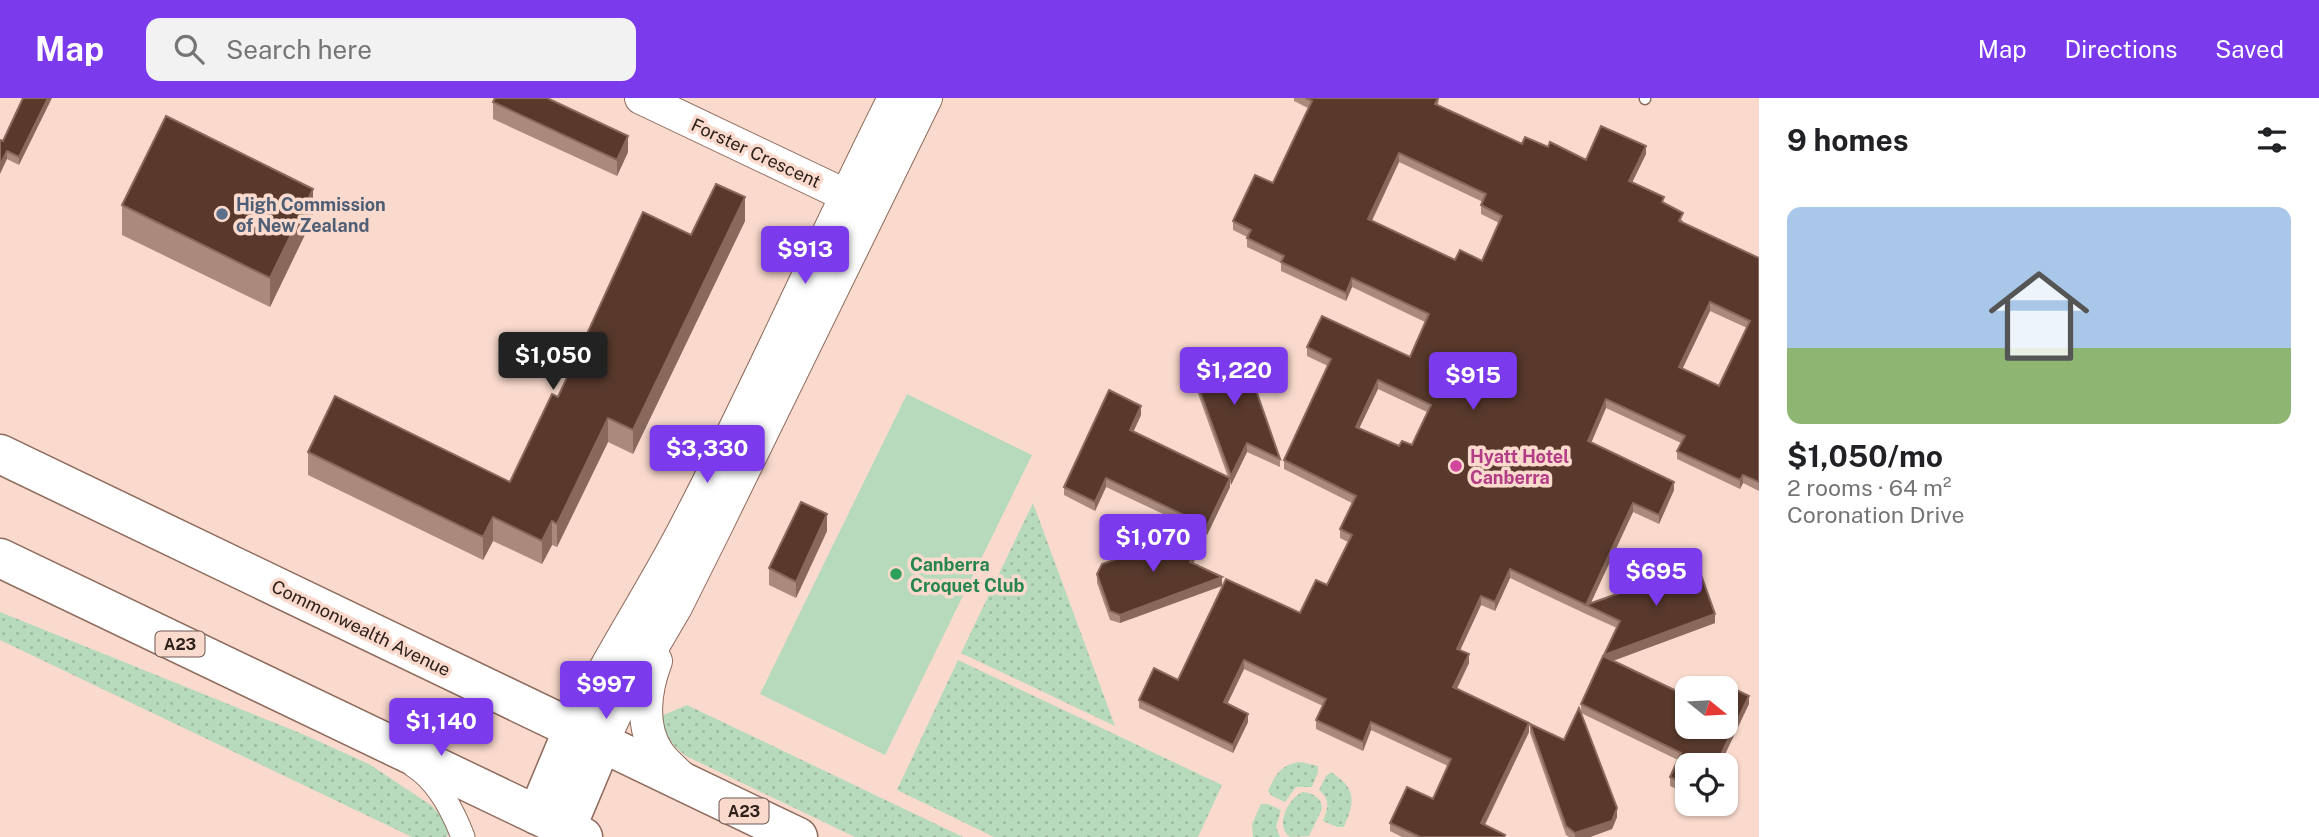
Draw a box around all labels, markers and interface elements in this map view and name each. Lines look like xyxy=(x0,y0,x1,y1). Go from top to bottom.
search box xyxy=(146,18,636,81)
text: Map xyxy=(35,30,104,68)
icon: search xyxy=(170,30,208,68)
text: Search here xyxy=(226,34,372,65)
text: Map xyxy=(1978,35,2027,63)
text: Directions xyxy=(2065,35,2177,63)
text: Saved xyxy=(2215,35,2284,63)
street label: Forster Crescent xyxy=(688,114,824,192)
icon: filters xyxy=(2253,121,2291,159)
text: 9 homes xyxy=(1787,122,1909,158)
place label: High Commission of New Zealand xyxy=(236,194,386,236)
marker: High Commission of New Zealand xyxy=(214,206,230,222)
pin: $913 xyxy=(764,226,846,286)
text: $913 xyxy=(777,235,833,262)
icon: home xyxy=(1976,253,2102,379)
pin: $1,050 xyxy=(496,332,610,392)
text: $1,050 xyxy=(514,341,592,368)
pin: $1,220 xyxy=(1177,348,1291,407)
pin: $915 xyxy=(1432,352,1514,412)
text: $1,220 xyxy=(1196,356,1272,383)
text: $915 xyxy=(1445,361,1501,388)
pin: $3,330 xyxy=(650,426,764,485)
text: $3,330 xyxy=(666,434,748,461)
text: $1,050/mo xyxy=(1787,438,1943,474)
place label: Hyatt Hotel Canberra xyxy=(1470,446,1569,488)
marker: Hyatt Hotel Canberra xyxy=(1448,458,1464,474)
text: 2 rooms · 64 m² xyxy=(1787,474,1951,501)
text: Coronation Drive xyxy=(1787,501,1965,528)
pin: $1,070 xyxy=(1096,514,1210,574)
text: $1,070 xyxy=(1115,523,1191,550)
pin: $695 xyxy=(1615,548,1697,608)
place label: Canberra Croquet Club xyxy=(910,554,1024,596)
text: $695 xyxy=(1625,557,1687,584)
marker: Canberra Croquet Club xyxy=(888,566,904,582)
street label: Commonwealth Avenue xyxy=(268,576,454,680)
road number: A23 xyxy=(156,632,204,656)
pin: $997 xyxy=(565,662,647,721)
text: $997 xyxy=(576,670,636,697)
north arrow xyxy=(1675,676,1738,738)
map controls xyxy=(1675,676,1738,816)
pin: $1,140 xyxy=(384,698,498,758)
text: $1,140 xyxy=(405,707,477,734)
button: locate xyxy=(1675,753,1738,816)
road number: A23 xyxy=(720,798,768,824)

